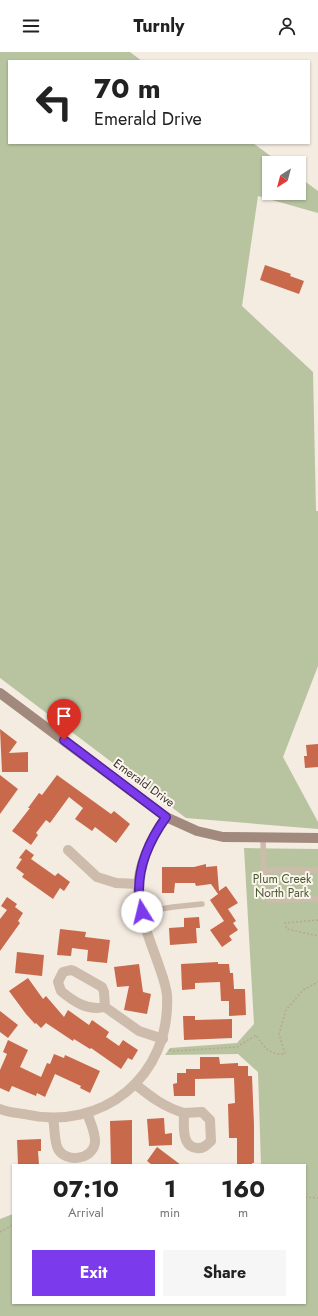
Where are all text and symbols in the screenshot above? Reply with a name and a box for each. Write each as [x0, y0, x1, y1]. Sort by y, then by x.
text: Turnly [134, 13, 185, 39]
icon: menu [20, 15, 42, 37]
icon: person [276, 15, 298, 37]
text: 70 m [94, 68, 161, 109]
icon: left [28, 76, 80, 128]
text: Emerald Drive [94, 106, 202, 132]
north arrow [262, 156, 306, 200]
map controls [262, 156, 306, 200]
pin [47, 699, 81, 740]
icon: arrive [53, 705, 75, 727]
street label: Emerald Drive [110, 755, 178, 811]
park label: Plum Creek North Park [253, 870, 312, 902]
position arrow [121, 891, 163, 933]
text: 07:10 [53, 1171, 119, 1206]
text: 1 [164, 1171, 176, 1206]
text: 160 [221, 1171, 265, 1206]
text: Arrival [68, 1203, 104, 1222]
text: min [160, 1203, 180, 1222]
text: m [238, 1203, 248, 1222]
button: Exit [32, 1250, 155, 1296]
button: Share [163, 1250, 286, 1296]

